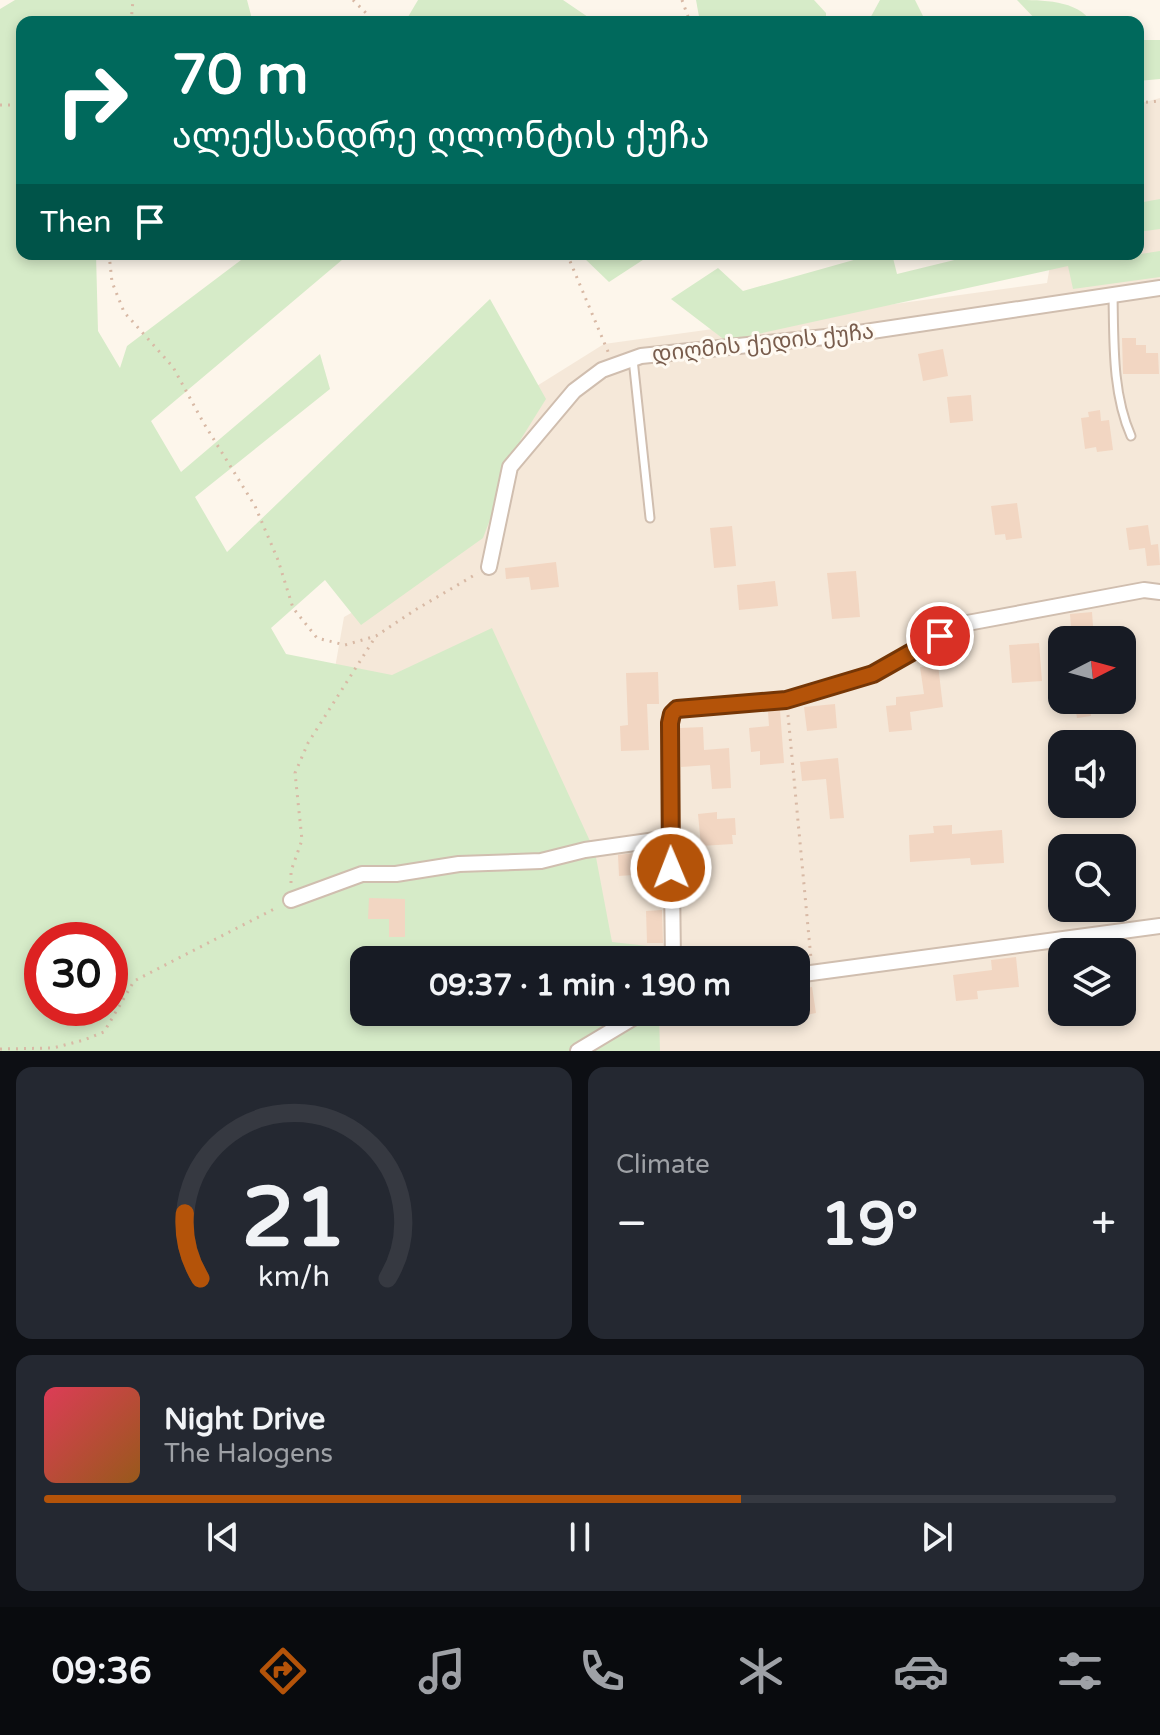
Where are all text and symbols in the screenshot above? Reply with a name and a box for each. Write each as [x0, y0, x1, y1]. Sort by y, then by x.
text: 70 m [172, 42, 308, 109]
icon: right [40, 48, 144, 152]
text: ალექსანდრე ღლონტის ქუჩა [172, 115, 709, 158]
icon: arrive [128, 200, 172, 244]
text: Then [40, 204, 112, 241]
street label: დიღმის ქედის ქუჩა [651, 318, 875, 368]
pin [906, 602, 974, 670]
icon: arrive [918, 614, 962, 658]
north arrow [1048, 626, 1136, 714]
map controls [1048, 626, 1136, 1026]
button: sound [1048, 730, 1136, 818]
position arrow [629, 826, 713, 910]
button: search [1048, 834, 1136, 922]
speed limit sign: 30 [24, 922, 128, 1026]
button: layers [1048, 938, 1136, 1026]
text: 09:37 · 1 min · 190 m [429, 967, 731, 1004]
text: Climate [616, 1149, 710, 1180]
text: 21 [242, 1169, 346, 1269]
text: 19° [820, 1189, 918, 1261]
text: − [616, 1198, 647, 1251]
text: + [1091, 1198, 1116, 1251]
text: km/h [258, 1260, 330, 1294]
text: Night Drive [164, 1401, 325, 1438]
text: The Halogens [164, 1438, 333, 1469]
icon: previous [201, 1515, 245, 1559]
icon: pause [558, 1515, 602, 1559]
icon: next [915, 1515, 959, 1559]
icon: directions [255, 1643, 311, 1699]
icon: music [414, 1643, 470, 1699]
icon: phone [574, 1643, 630, 1699]
icon: climate [733, 1643, 789, 1699]
icon: car [893, 1643, 949, 1699]
icon: filters [1052, 1643, 1108, 1699]
text: 09:36 [52, 1650, 152, 1693]

